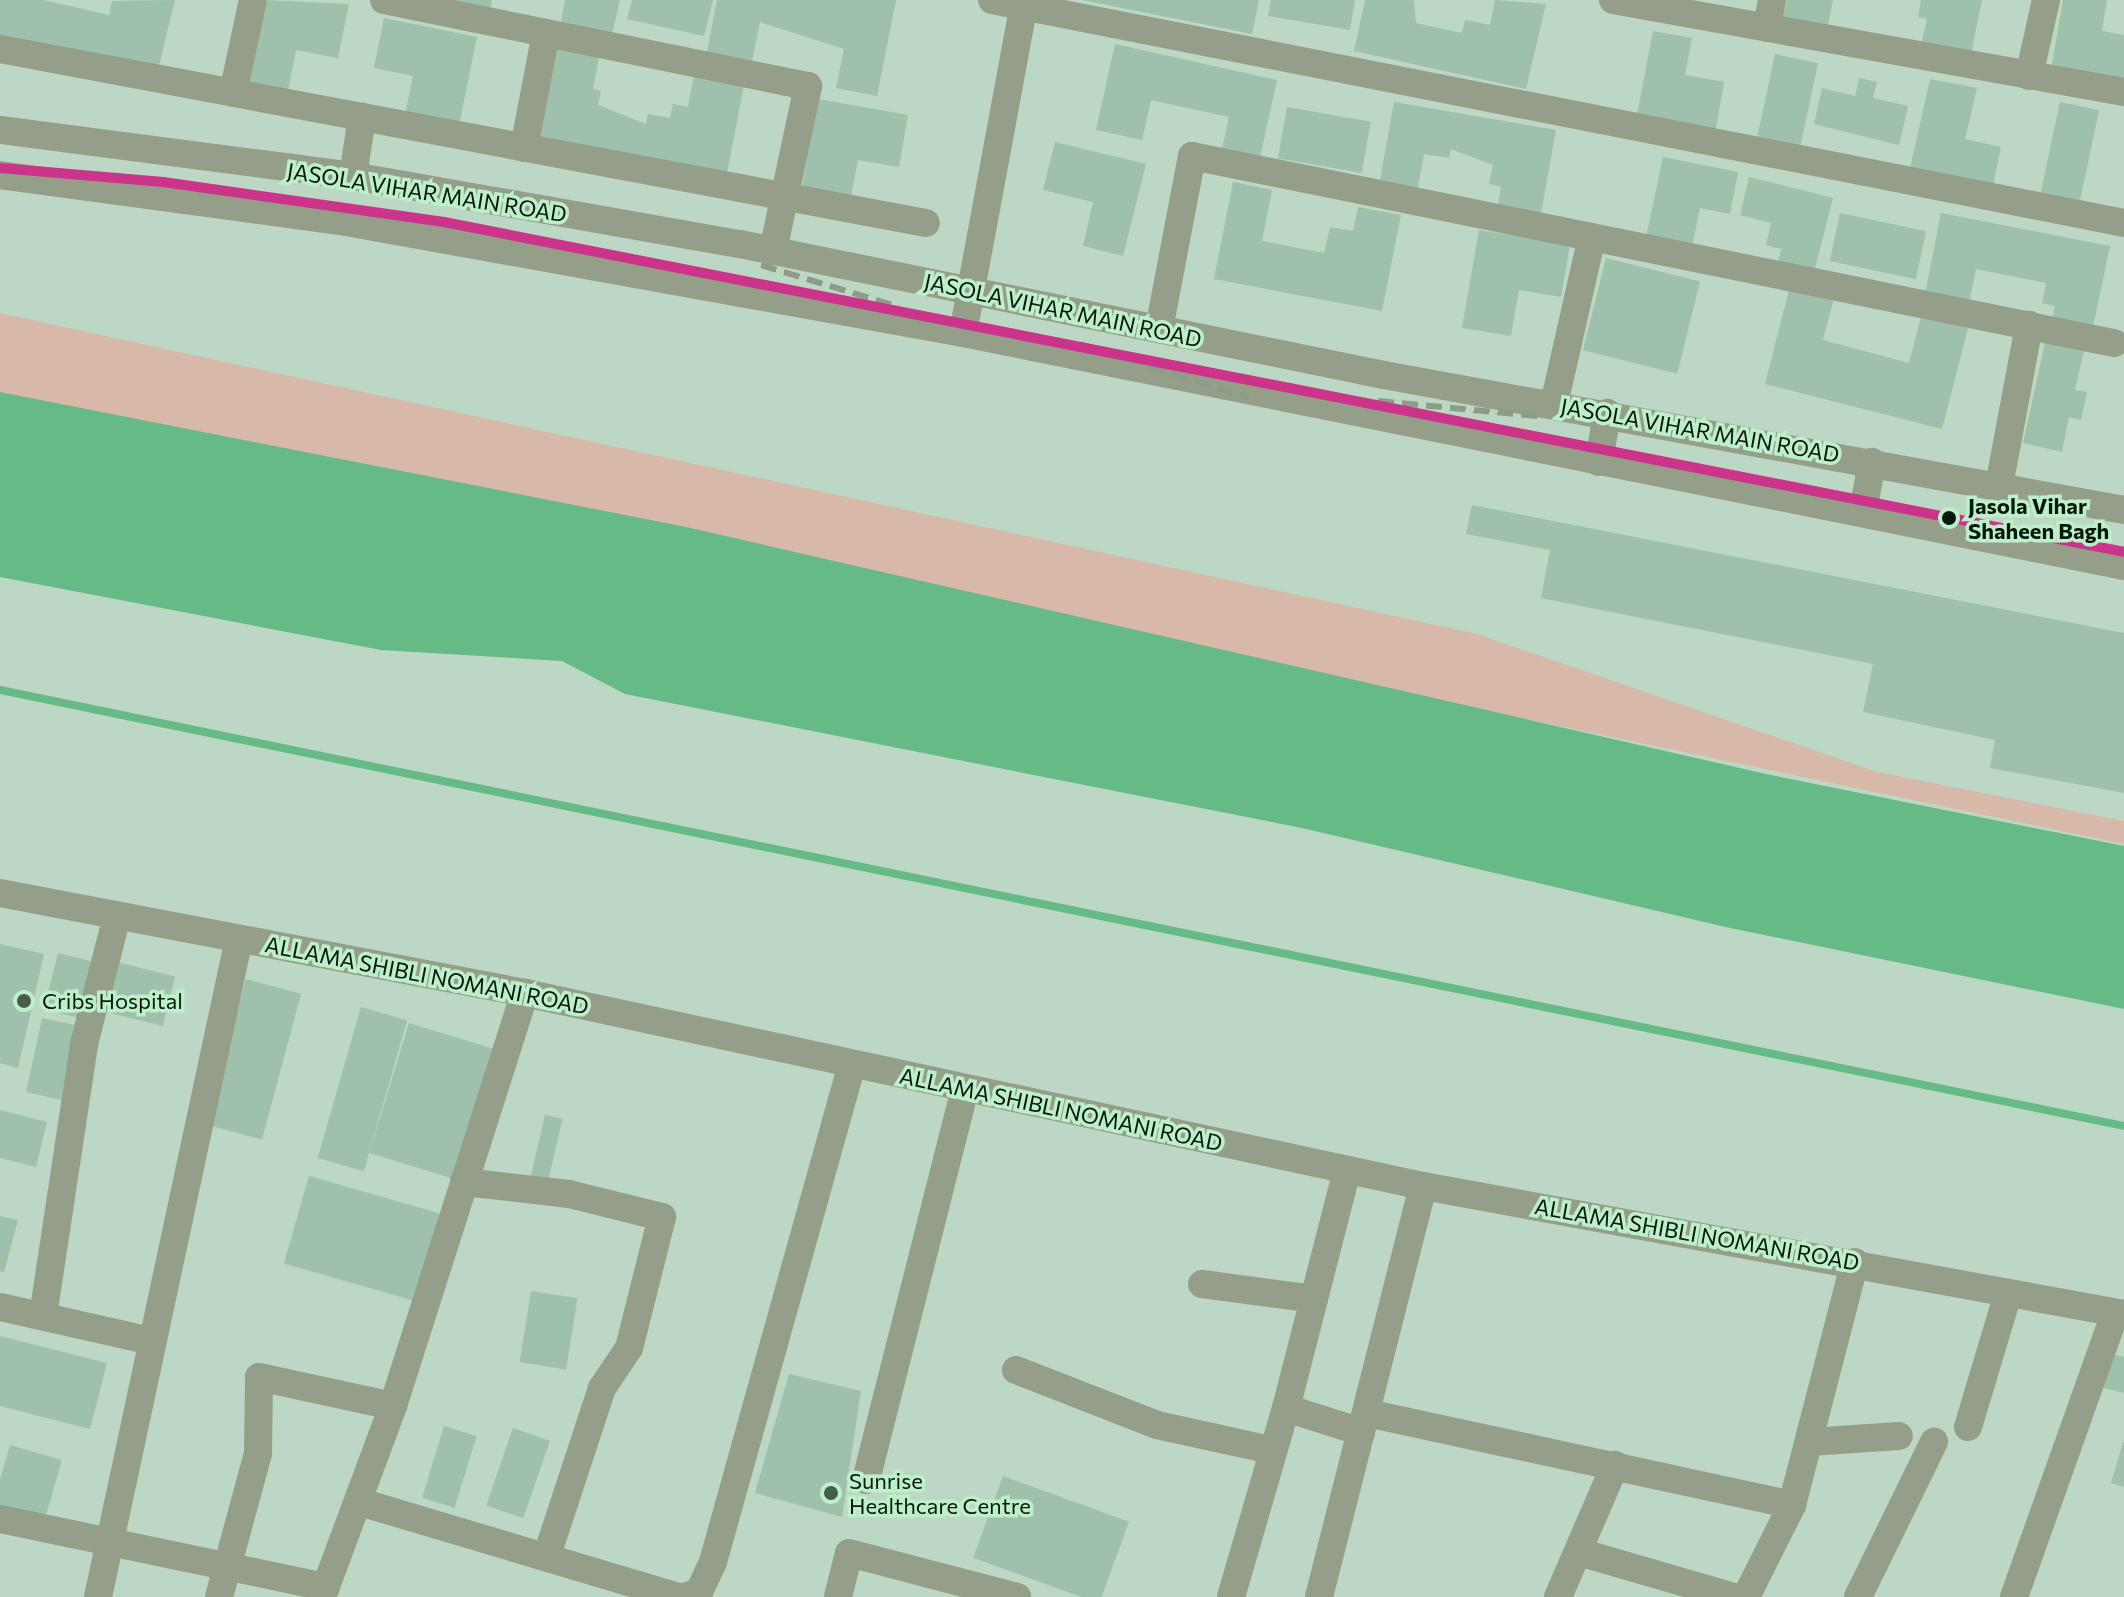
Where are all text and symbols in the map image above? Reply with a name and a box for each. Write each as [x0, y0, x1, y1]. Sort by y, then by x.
street label: JASOLA VIHAR MAIN ROAD [285, 157, 569, 227]
street label: JASOLA VIHAR MAIN ROAD [922, 268, 1204, 352]
street label: JASOLA VIHAR MAIN ROAD [1559, 392, 1841, 468]
place label: Jasola Vihar Shaheen Bagh [1968, 492, 2109, 544]
marker: Jasola Vihar Shaheen Bagh [1937, 506, 1961, 530]
street label: ALLAMA SHIBLI NOMANI ROAD [263, 931, 591, 1019]
place label: Cribs Hospital [42, 988, 183, 1014]
marker: Cribs Hospital [13, 990, 35, 1012]
street label: ALLAMA SHIBLI NOMANI ROAD [897, 1062, 1225, 1156]
street label: ALLAMA SHIBLI NOMANI ROAD [1533, 1192, 1861, 1276]
place label: Sunrise Healthcare Centre [849, 1467, 1031, 1518]
marker: Sunrise Healthcare Centre [820, 1482, 842, 1504]

